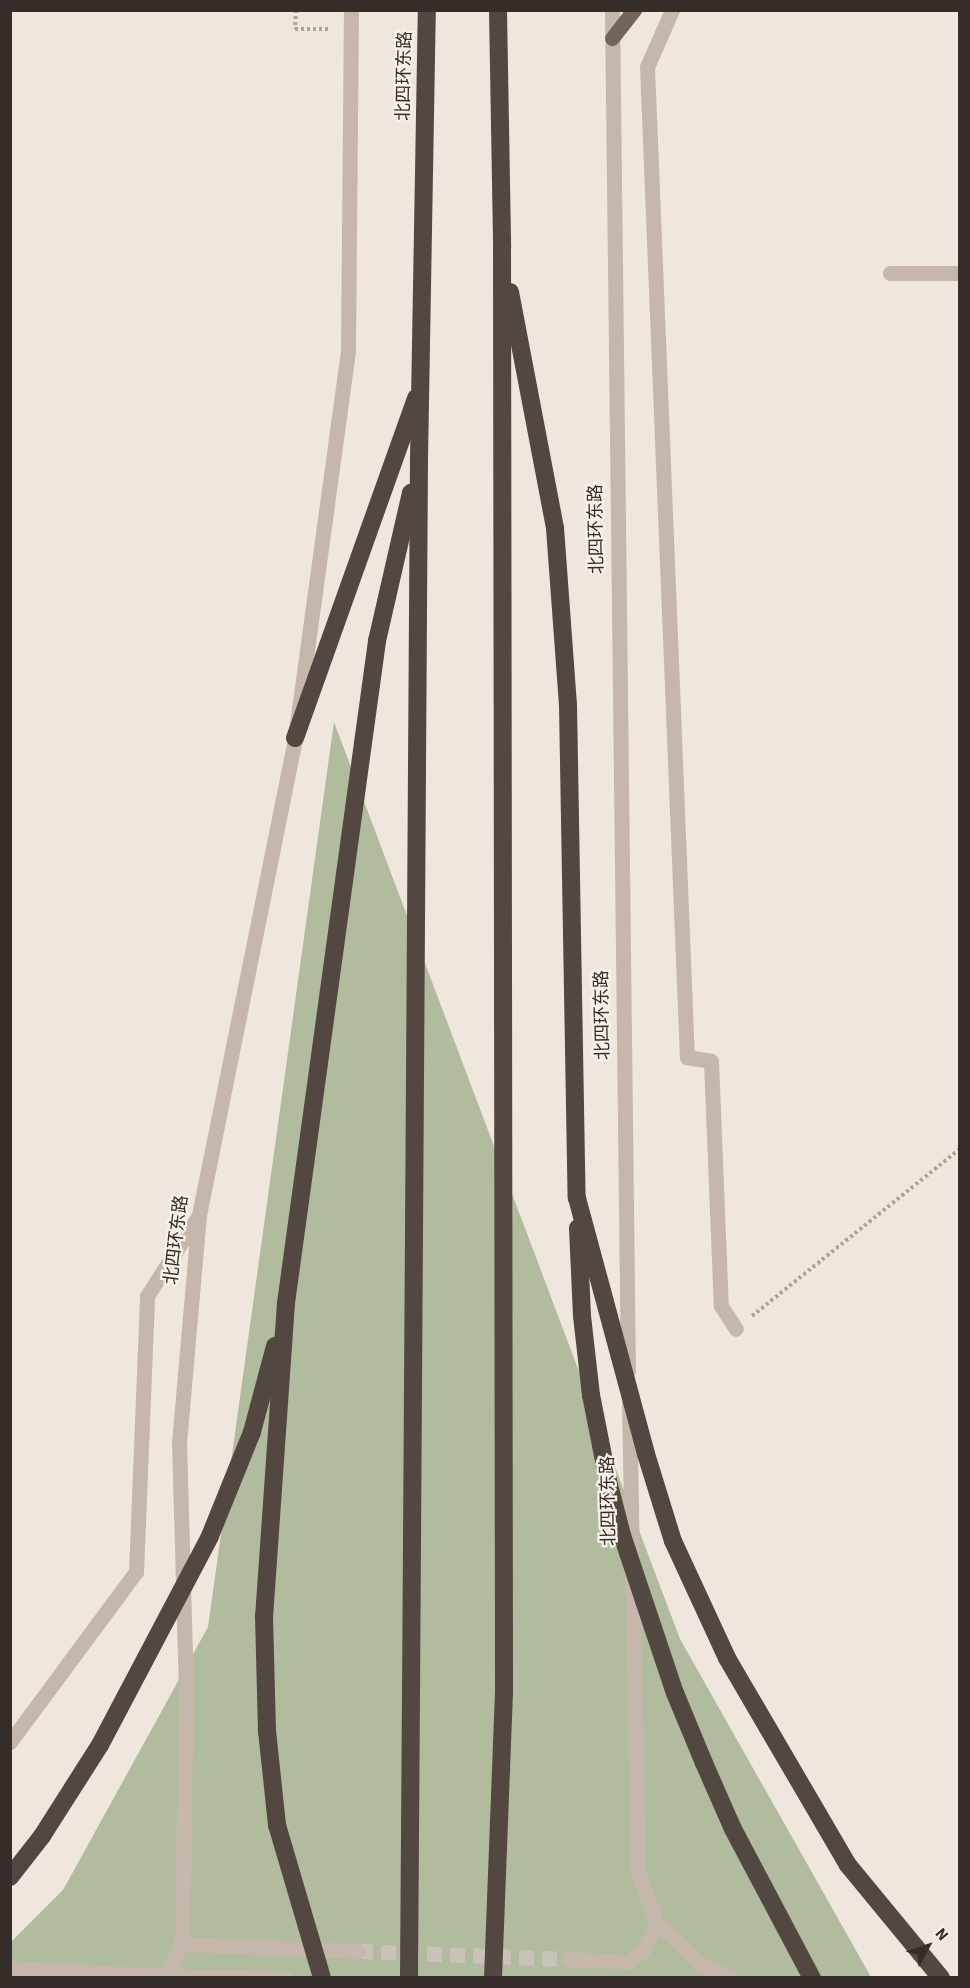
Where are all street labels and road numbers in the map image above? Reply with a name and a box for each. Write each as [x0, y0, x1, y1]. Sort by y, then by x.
street label: 北四环东路 [393, 31, 417, 121]
street label: 北四环东路 [585, 484, 609, 574]
street label: 北四环东路 [591, 970, 615, 1060]
street label: 北四环东路 [161, 1194, 193, 1286]
street label: 北四环东路 [597, 1456, 621, 1546]

